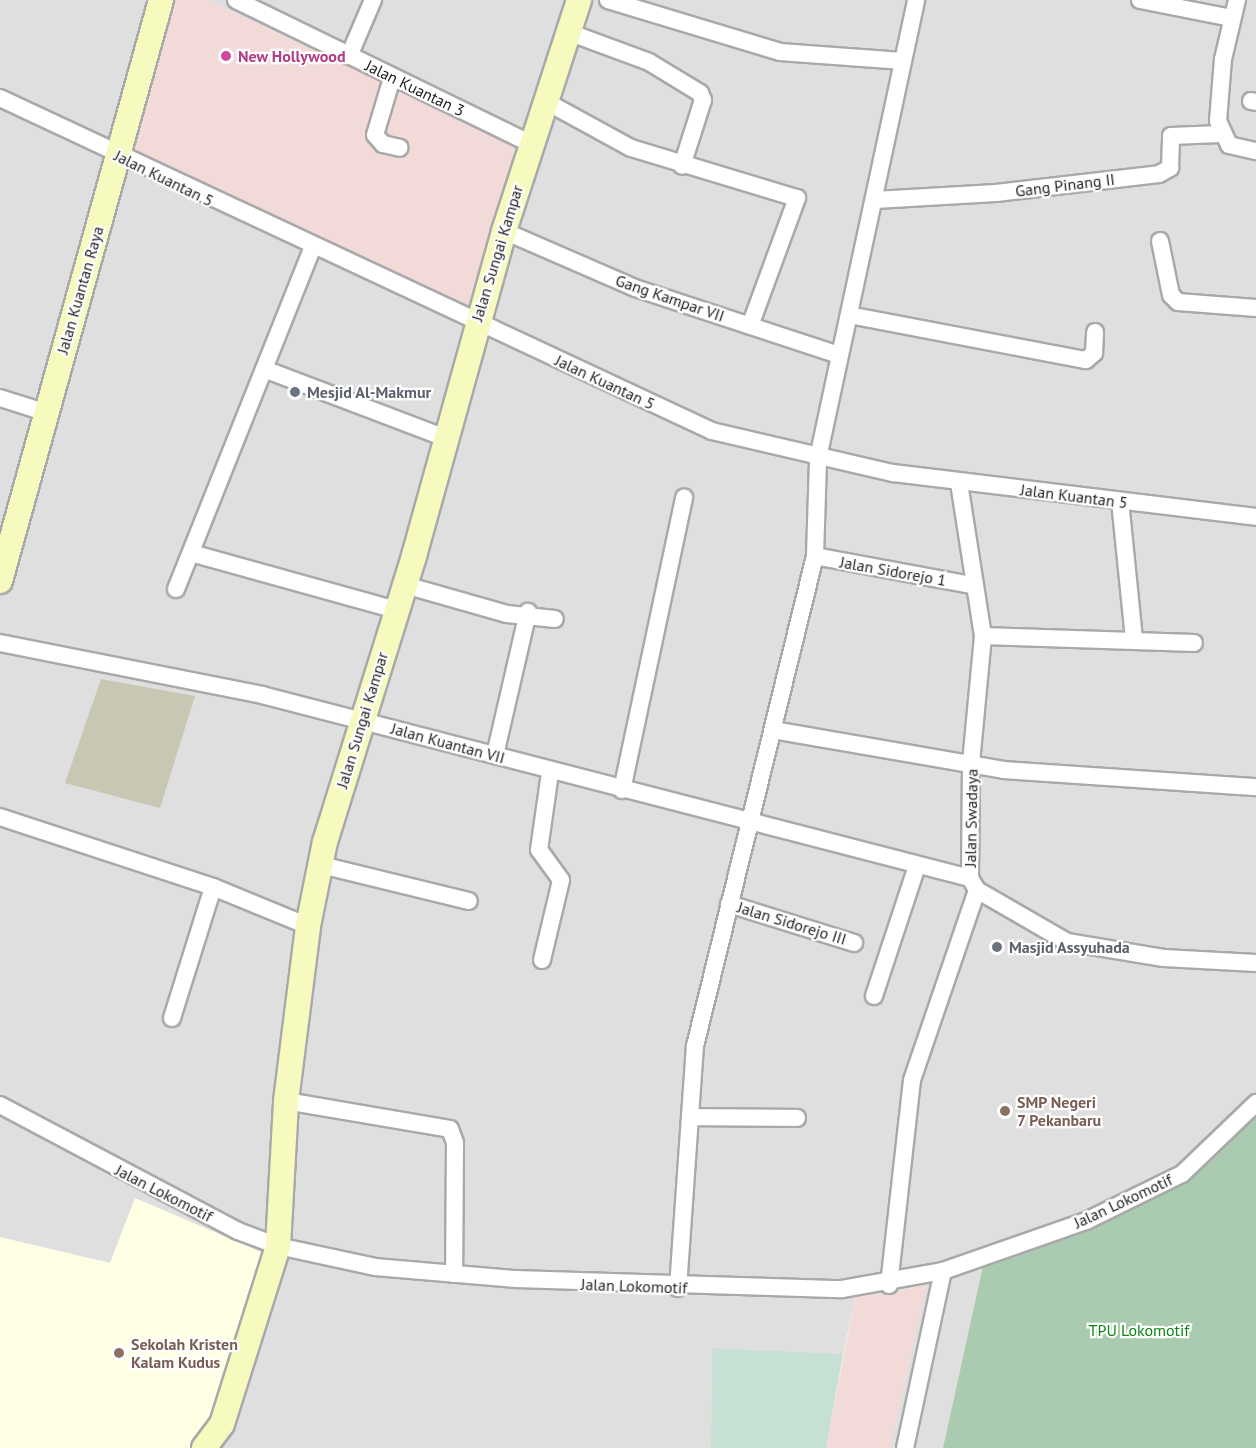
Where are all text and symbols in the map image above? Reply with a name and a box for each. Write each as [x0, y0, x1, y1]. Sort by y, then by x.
place label: New Hollywood [238, 46, 346, 66]
marker: New Hollywood [219, 49, 233, 63]
street label: Jalan Kuantan 3 [362, 56, 468, 120]
street label: Jalan Kuantan 5 [111, 146, 217, 210]
street label: Gang Pinang II [1014, 169, 1116, 201]
street label: Jalan Sungai Kampar [467, 183, 527, 323]
street label: Jalan Kuantan Raya [53, 224, 107, 356]
street label: Gang Kampar VII [613, 270, 727, 326]
street label: Jalan Kuantan 5 [552, 350, 658, 414]
place label: Mesjid Al-Makmur [307, 382, 432, 402]
marker: Mesjid Al-Makmur [288, 385, 302, 399]
street label: Jalan Kuantan 5 [1019, 480, 1129, 512]
street label: Jalan Sidorejo 1 [838, 552, 948, 590]
street label: Jalan Sungai Kampar [332, 650, 392, 790]
street label: Jalan Kuantan VII [389, 719, 507, 767]
street label: Jalan Swadaya [961, 769, 981, 867]
street label: Jalan Sidorejo III [735, 897, 849, 949]
place label: Masjid Assyuhada [1009, 937, 1130, 957]
marker: Masjid Assyuhada [990, 940, 1004, 954]
place label: SMP Negeri 7 Pekanbaru [1017, 1092, 1102, 1130]
marker: SMP Negeri 7 Pekanbaru [998, 1104, 1012, 1118]
street label: Jalan Lokomotif [112, 1160, 216, 1226]
street label: Jalan Lokomotif [1071, 1170, 1175, 1232]
street label: Jalan Lokomotif [580, 1275, 688, 1297]
park label: TPU Lokomotif [1089, 1320, 1189, 1340]
place label: Sekolah Kristen Kalam Kudus [131, 1334, 238, 1372]
marker: Sekolah Kristen Kalam Kudus [112, 1346, 126, 1360]

